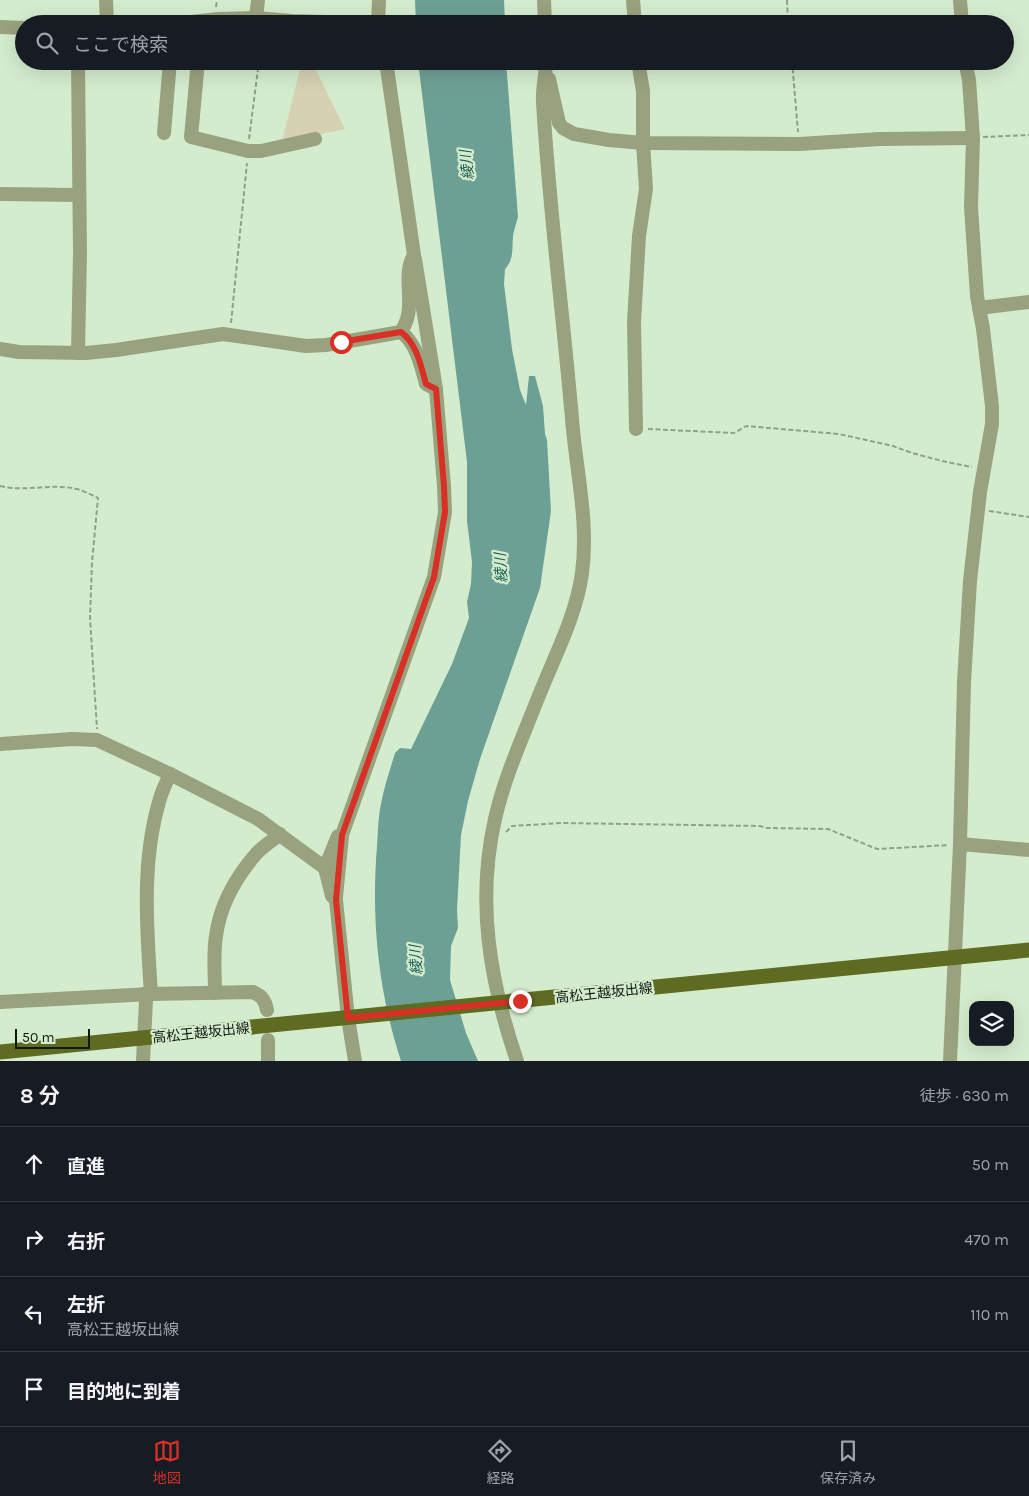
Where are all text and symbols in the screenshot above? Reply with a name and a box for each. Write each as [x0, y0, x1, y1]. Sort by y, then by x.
search box [15, 15, 1014, 70]
icon: search [33, 29, 61, 57]
text: ここで検索 [73, 34, 168, 56]
water label: 綾川 [456, 147, 478, 181]
route start [330, 331, 353, 354]
water label: 綾川 [491, 551, 511, 583]
water label: 綾川 [406, 943, 426, 975]
street label: 高松王越坂出線 [554, 979, 654, 1007]
route end [509, 990, 532, 1013]
map controls [969, 1001, 1014, 1046]
button: layers [969, 1001, 1014, 1046]
street label: 高松王越坂出線 [151, 1019, 251, 1047]
scale bar [15, 1026, 90, 1049]
text: 50 m [22, 1029, 55, 1046]
text: 8 分 [20, 1084, 60, 1108]
text: 徒歩 · 630 m [920, 1086, 1009, 1105]
icon: ahead [20, 1150, 48, 1178]
text: 50 m [972, 1155, 1009, 1174]
text: 直進 [67, 1156, 105, 1178]
icon: right [20, 1225, 48, 1253]
text: 470 m [964, 1230, 1009, 1249]
text: 右折 [67, 1231, 105, 1253]
text: 左折 [67, 1294, 105, 1316]
icon: left [20, 1300, 48, 1328]
text: 110 m [970, 1305, 1009, 1324]
text: 高松王越坂出線 [67, 1320, 179, 1339]
icon: arrive [20, 1375, 48, 1403]
text: 目的地に到着 [67, 1381, 181, 1403]
tab: 地図 [153, 1437, 181, 1487]
tab: 経路 [486, 1437, 514, 1487]
tab: 保存済み [820, 1437, 876, 1487]

